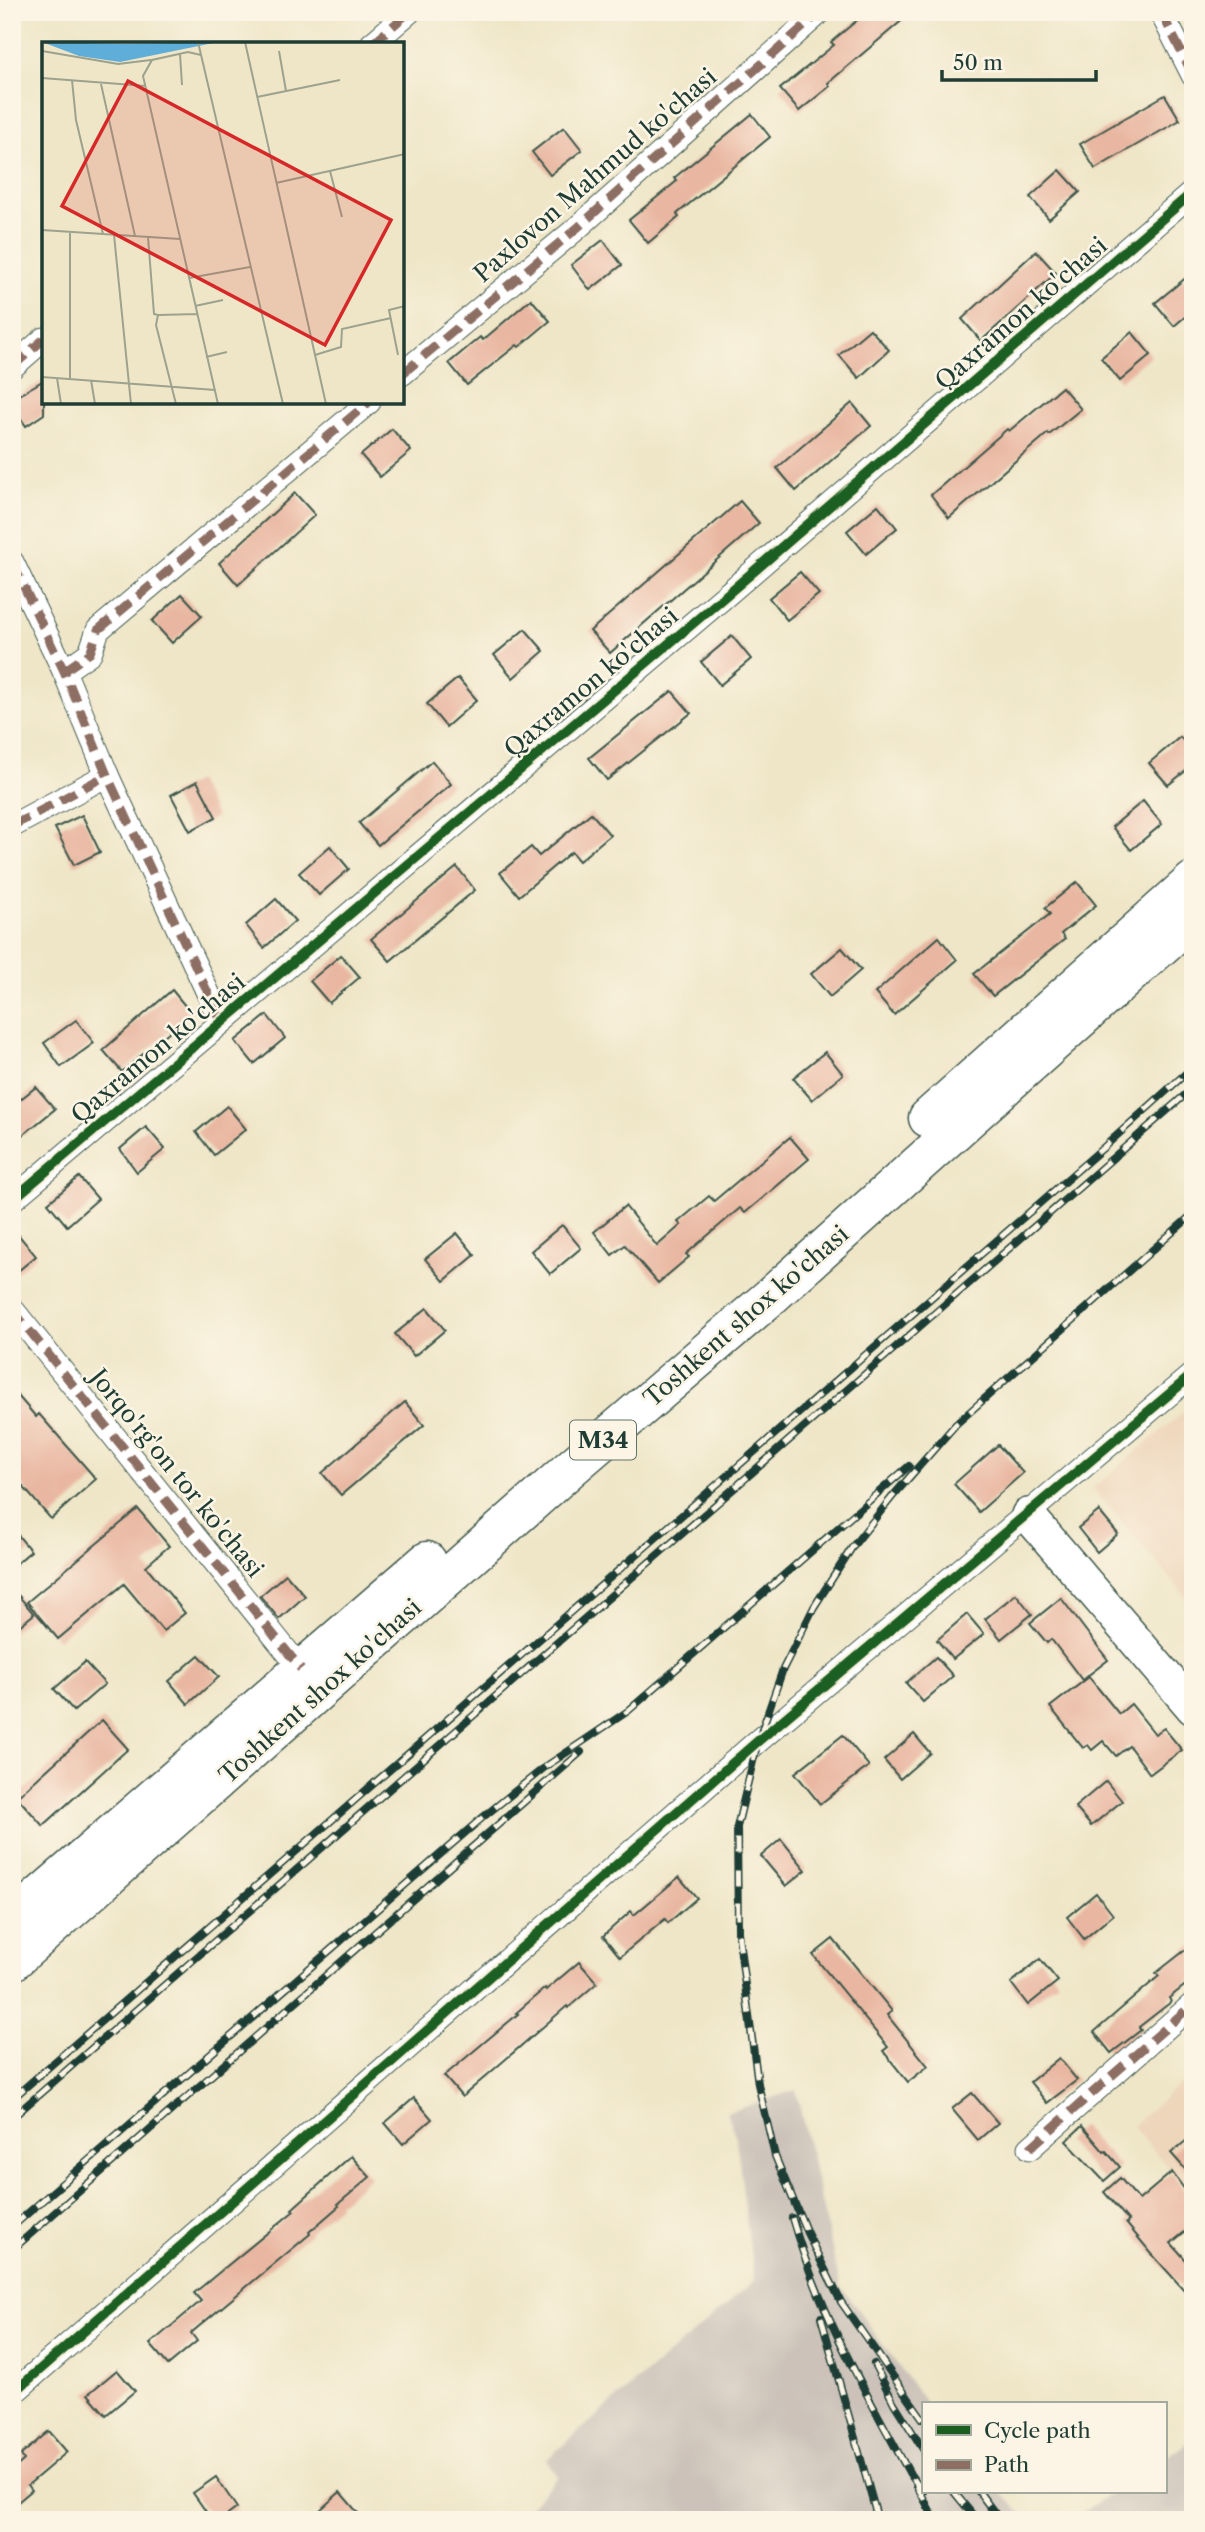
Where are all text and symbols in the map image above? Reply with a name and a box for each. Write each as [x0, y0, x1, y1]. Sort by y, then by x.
scale bar [942, 38, 1096, 82]
inset map [42, 42, 404, 404]
text: 50 m [953, 50, 1003, 75]
street label: Paxlovon Mahmud ko'chasi [468, 62, 722, 288]
street label: Qaxramon ko'chasi [929, 231, 1113, 395]
street label: Qaxramon ko'chasi [498, 601, 684, 763]
street label: Qaxramon ko'chasi [65, 967, 251, 1129]
street label: Toshkent shox ko'chasi [638, 1219, 854, 1413]
street label: Jorqo'rg'on tor ko'chasi [82, 1360, 270, 1583]
road number: M34 [570, 1420, 636, 1460]
street label: Toshkent shox ko'chasi [213, 1593, 427, 1789]
legend [922, 2402, 1166, 2494]
text: Cycle path [984, 2418, 1091, 2443]
text: Path [984, 2452, 1029, 2477]

